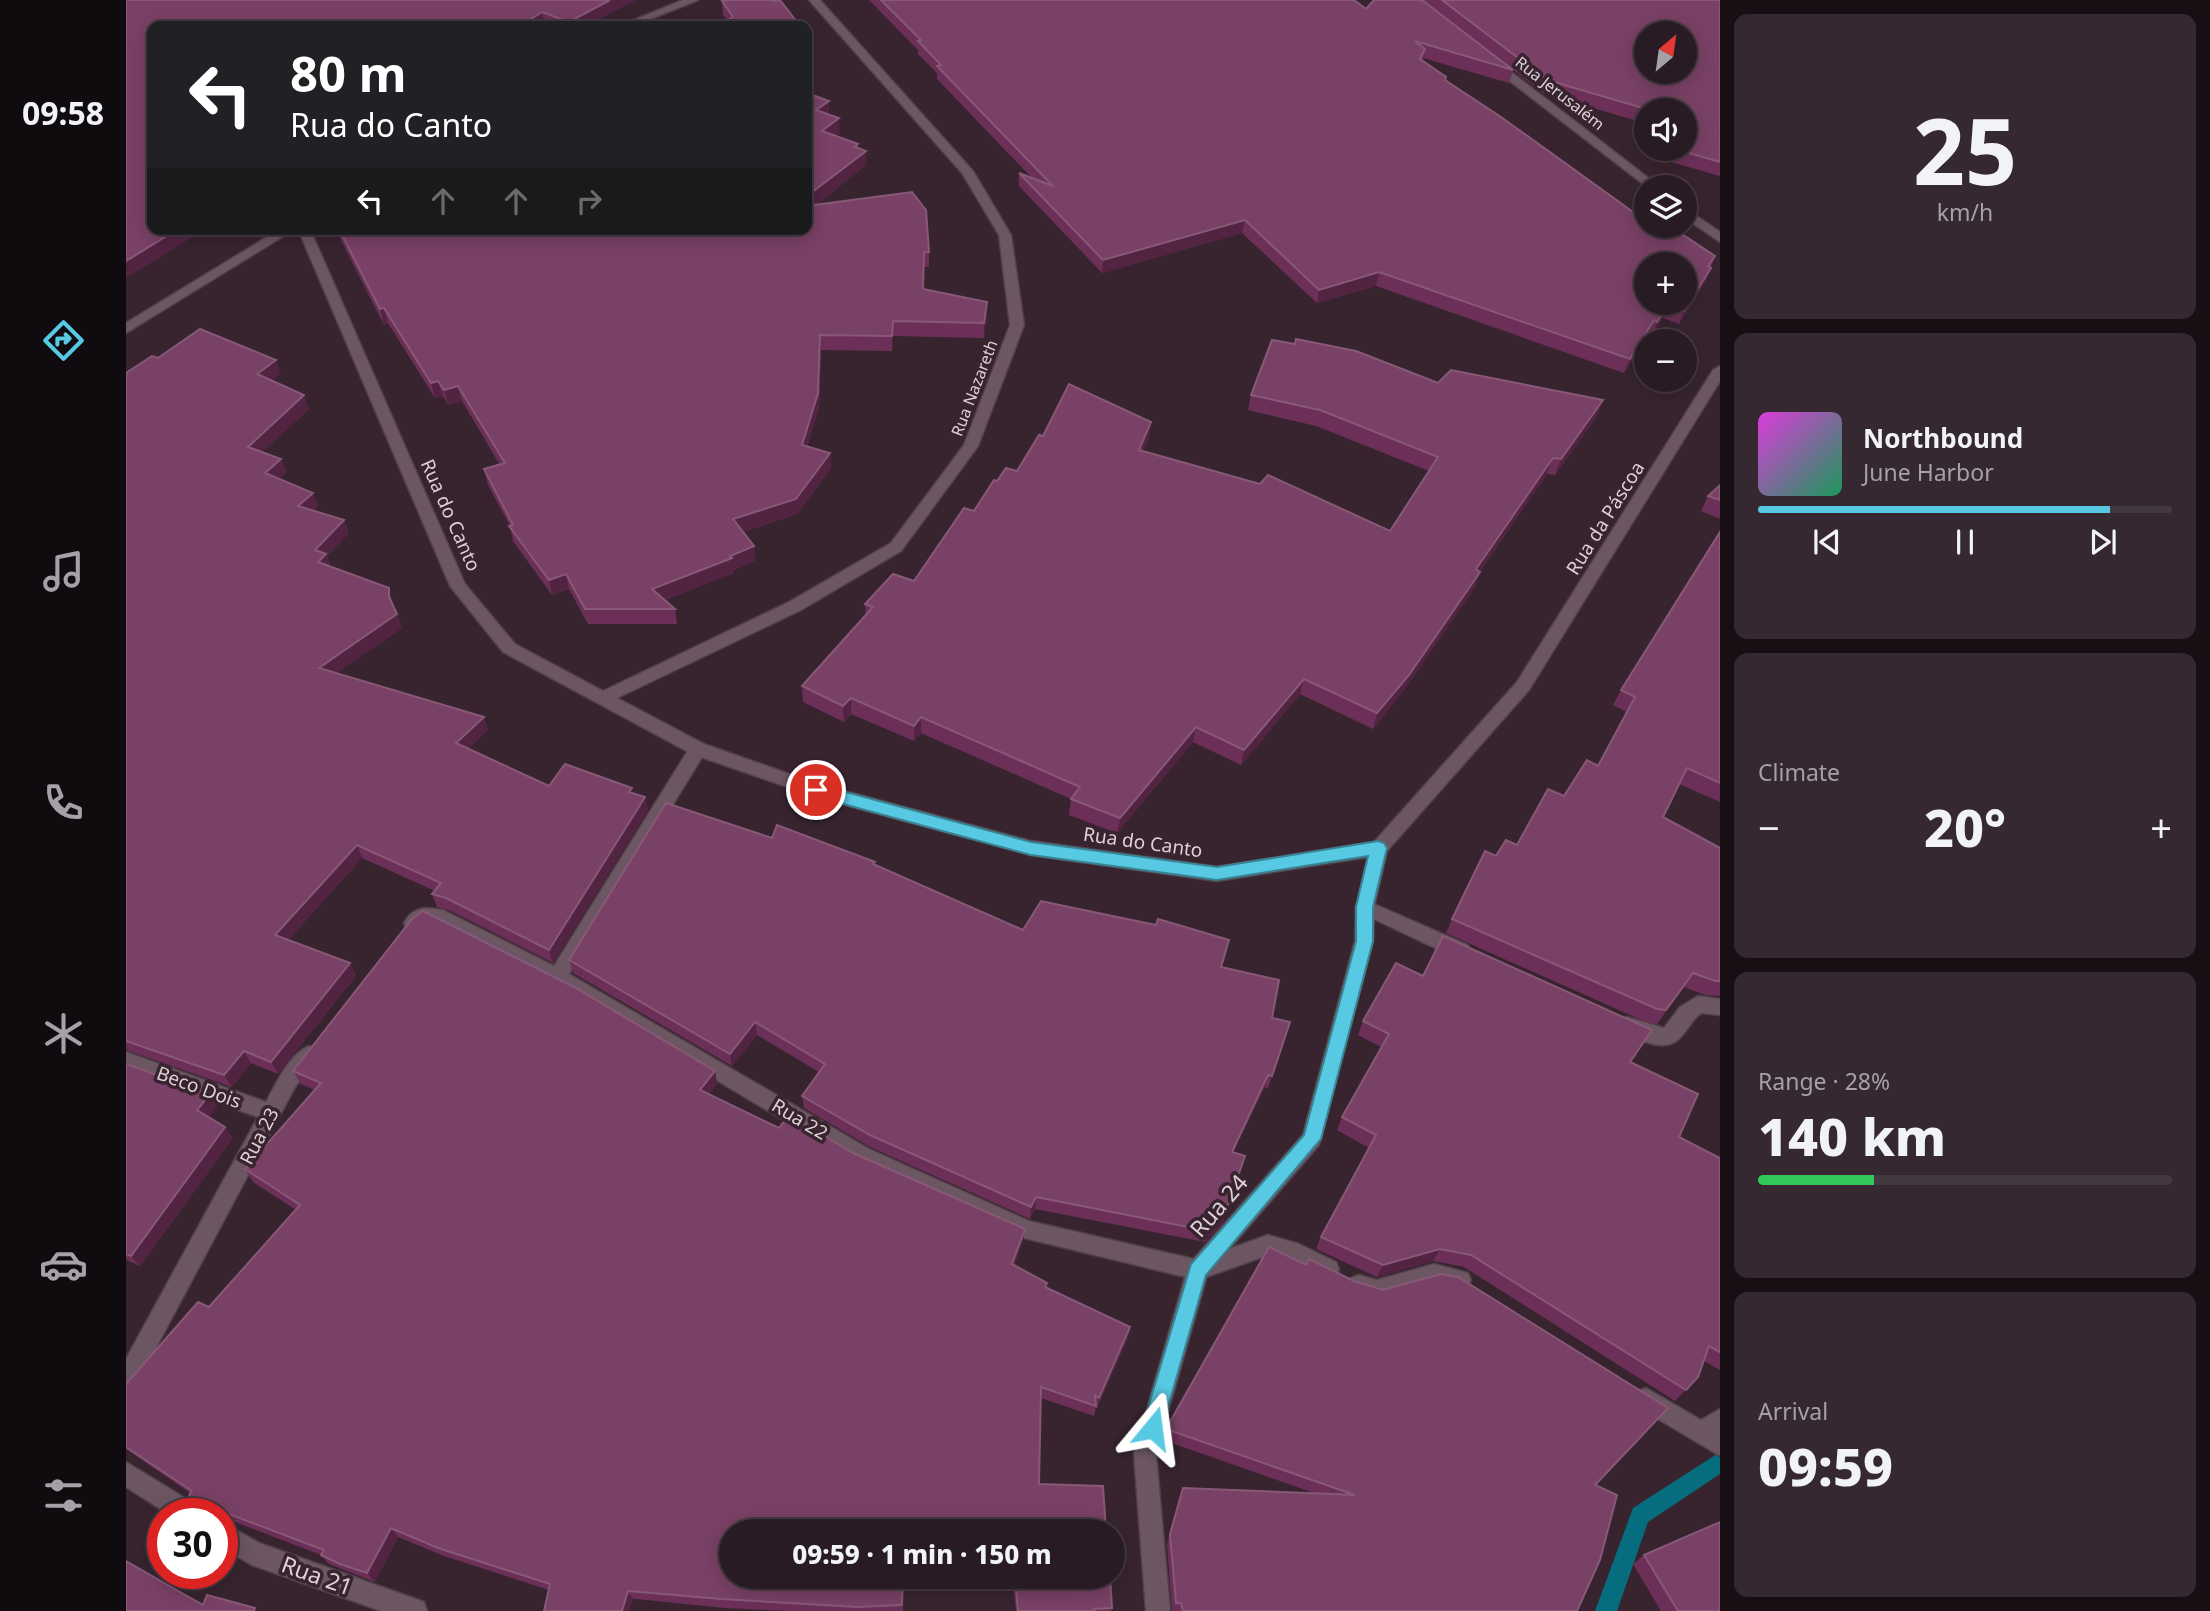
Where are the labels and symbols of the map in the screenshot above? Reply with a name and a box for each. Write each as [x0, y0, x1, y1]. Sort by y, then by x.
north arrow [1634, 21, 1698, 84]
street label: Rua Jerusalém [1511, 51, 1609, 135]
street label: Rua Nazareth [946, 337, 1002, 439]
street label: Rua do Canto [415, 455, 487, 575]
street label: Rua da Páscoa [1560, 456, 1650, 580]
pin [786, 760, 846, 820]
street label: Rua do Canto [1082, 821, 1204, 863]
street label: Beco Dois [153, 1060, 245, 1114]
street label: Rua 22 [767, 1092, 833, 1146]
street label: Rua 23 [233, 1103, 285, 1169]
street label: Rua 24 [1182, 1167, 1255, 1244]
position arrow [1116, 1391, 1190, 1465]
speed limit sign: 30 [147, 1498, 238, 1589]
street label: Rua 21 [277, 1547, 357, 1603]

